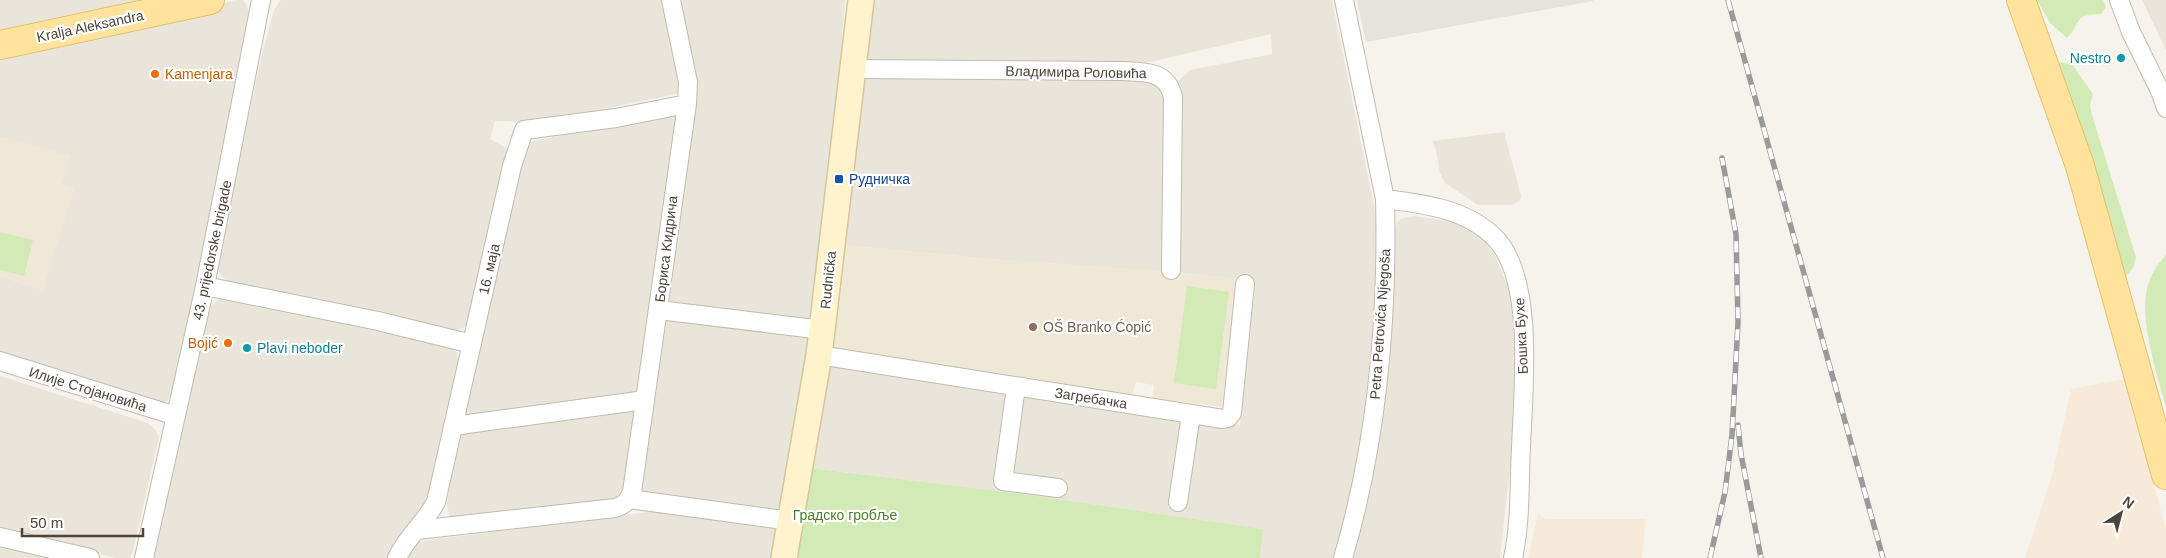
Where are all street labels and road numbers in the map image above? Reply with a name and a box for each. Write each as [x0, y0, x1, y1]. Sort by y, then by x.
street label: Kralja Aleksandra [35, 7, 145, 45]
street label: Владимира Роловића [1005, 63, 1147, 81]
street label: 43. prijedorske brigade [189, 178, 235, 321]
street label: Бориса Kидрича [652, 195, 681, 303]
street label: 16. маја [475, 242, 503, 296]
street label: Petra Petrovića Njegoša [1367, 248, 1393, 400]
street label: Rudnička [817, 250, 839, 310]
street label: Бошка Бухе [1511, 297, 1531, 375]
street label: Илије Стојановића [27, 363, 149, 415]
street label: Загребачка [1053, 384, 1129, 412]

